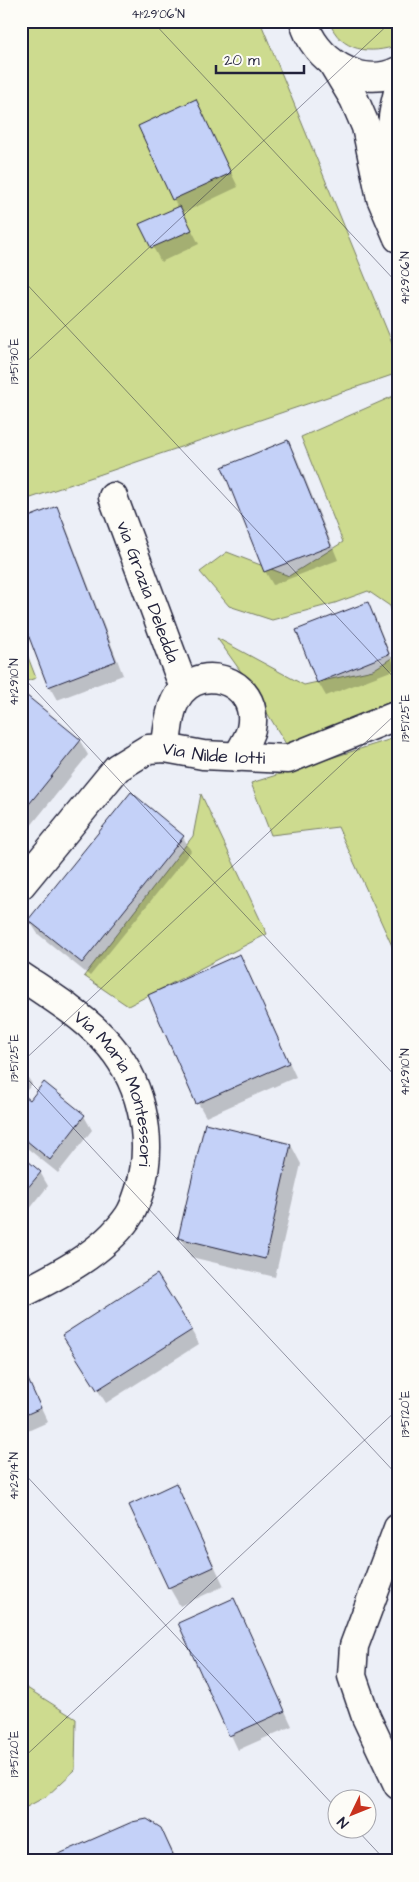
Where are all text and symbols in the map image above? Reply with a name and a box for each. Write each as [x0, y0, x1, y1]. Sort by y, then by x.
text: 41°29'06"N [131, 6, 185, 23]
scale bar [216, 42, 304, 74]
text: 20 m [224, 50, 260, 71]
text: 41°29'06"N [397, 251, 414, 305]
text: 13°51'30"E [6, 338, 23, 384]
street label: via Grazia Deledda [110, 517, 186, 666]
text: 41°29'10"N [6, 658, 23, 706]
text: 13°51'25"E [397, 694, 414, 742]
street label: Via Nilde Iotti [160, 736, 266, 771]
street label: Via Maria Montessori [68, 1005, 158, 1168]
text: 13°51'25"E [6, 1034, 23, 1082]
text: 41°29'10"N [397, 1048, 414, 1096]
text: 13°51'20"E [397, 1391, 414, 1437]
text: 41°29'14"N [6, 1452, 23, 1500]
text: 13°51'20"E [6, 1731, 23, 1777]
north arrow [326, 1790, 376, 1840]
text: N [333, 1812, 354, 1832]

